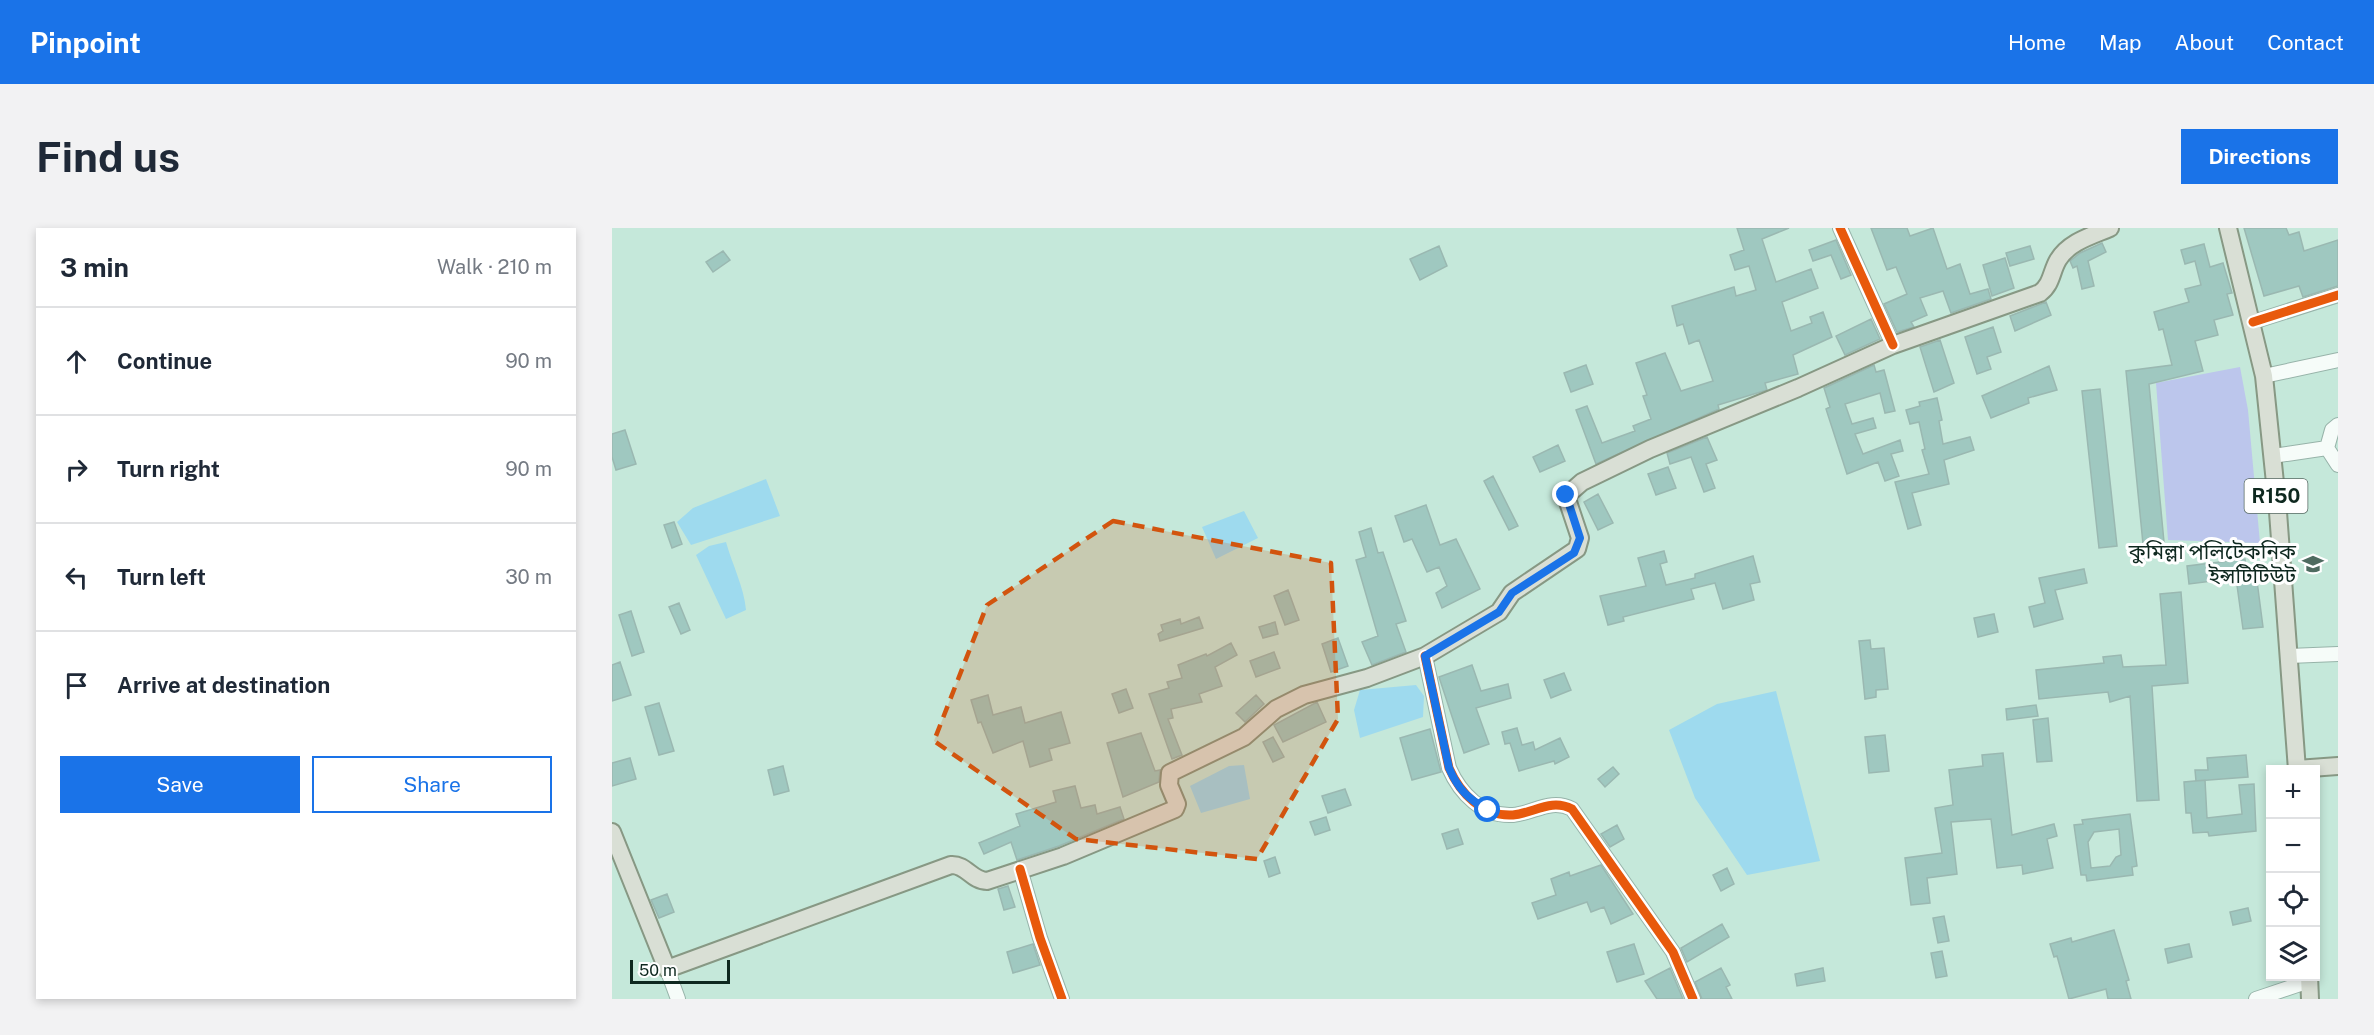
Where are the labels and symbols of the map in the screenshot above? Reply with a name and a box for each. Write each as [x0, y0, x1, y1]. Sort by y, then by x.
road number: R150 [2244, 479, 2308, 513]
route end [1552, 481, 1578, 507]
place label: কুমিল্লা পলিটেকনিক ইন্সটিটিউট [2128, 539, 2297, 588]
school or university icon: কুমিল্লা পলিটেকনিক ইন্সটিটিউট [2301, 552, 2325, 576]
route start [1474, 796, 1500, 822]
scale bar [630, 957, 730, 984]

